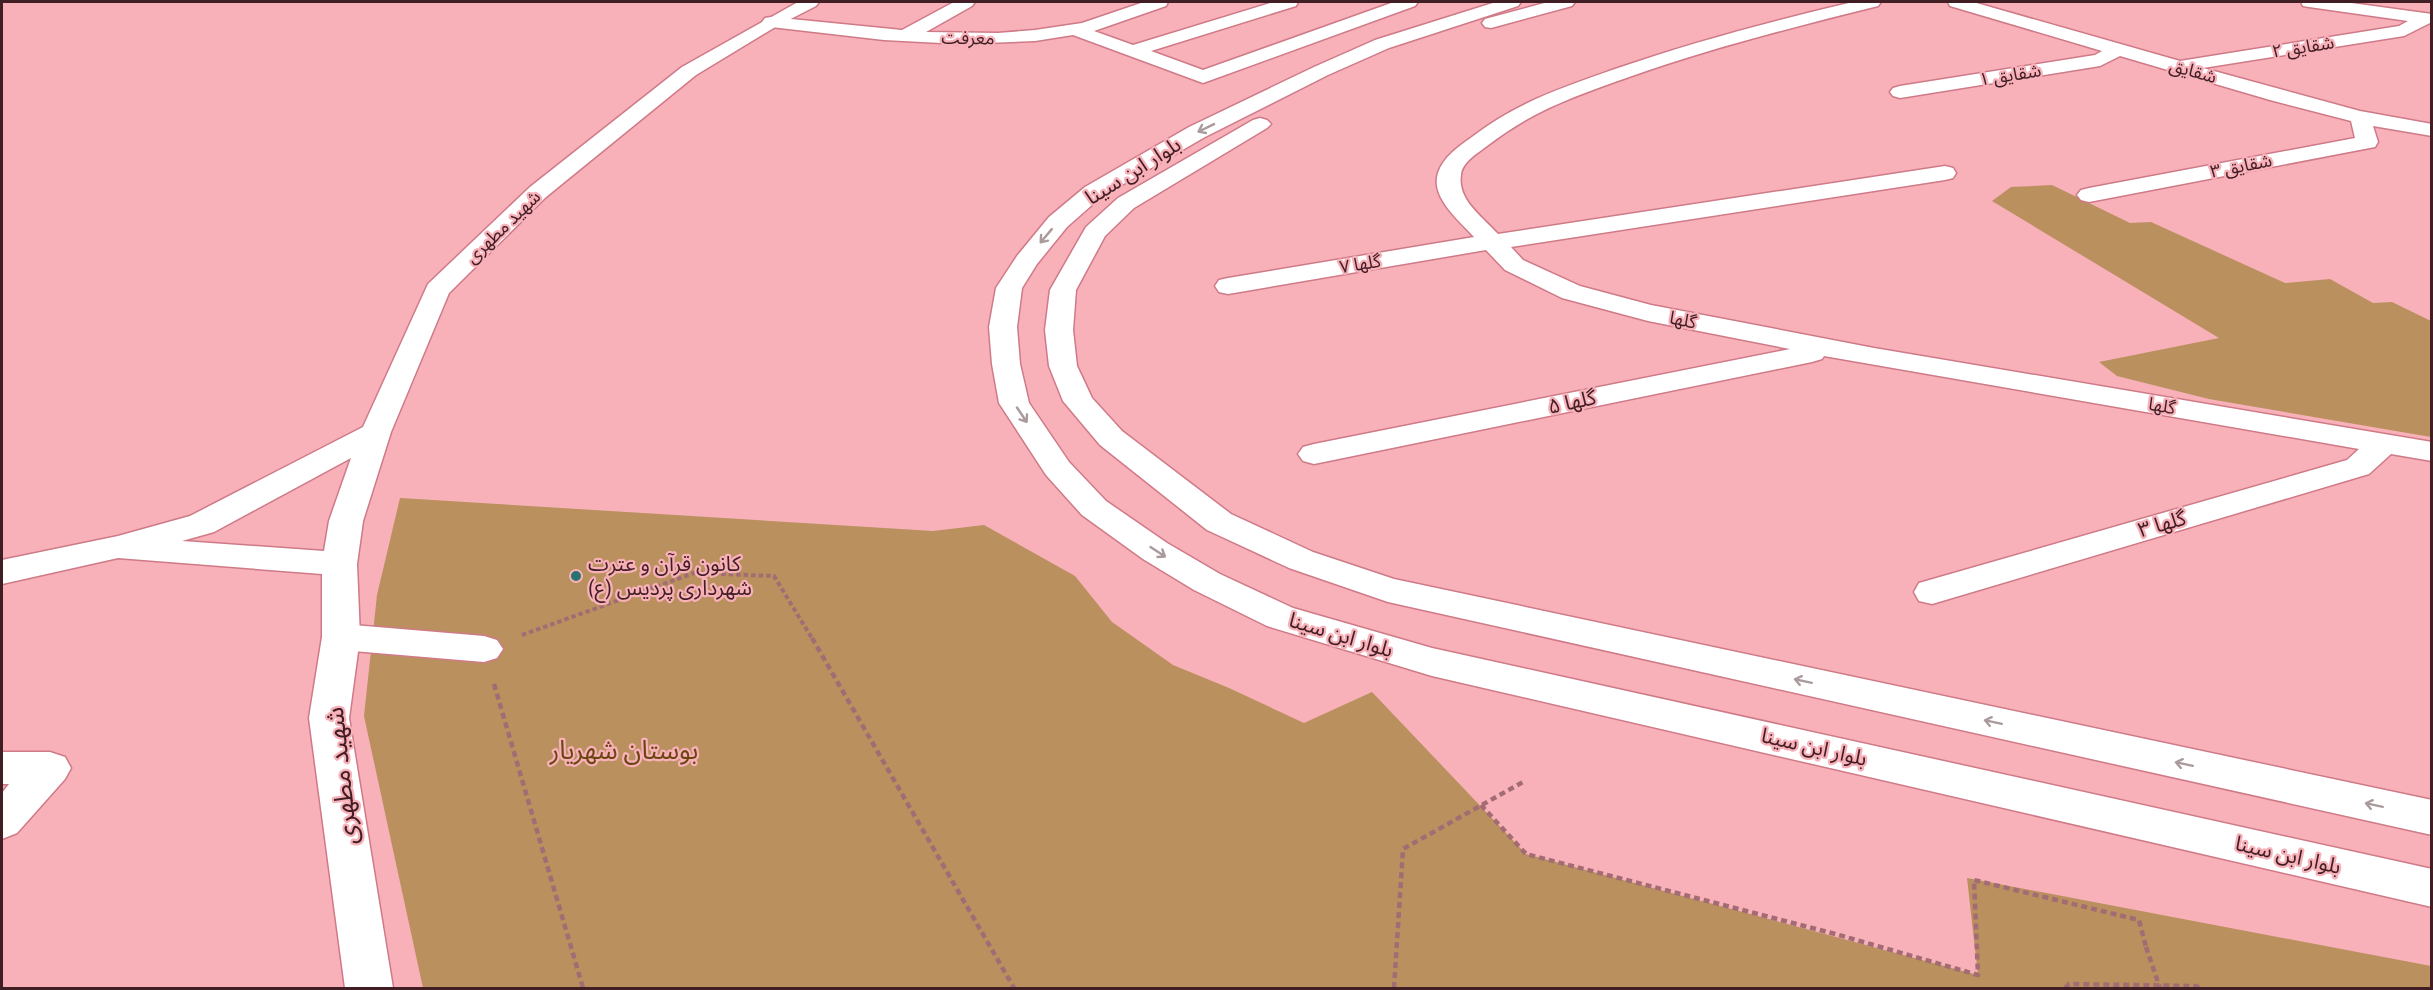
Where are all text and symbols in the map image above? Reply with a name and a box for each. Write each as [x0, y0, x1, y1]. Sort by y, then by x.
street label: معرفت [941, 27, 995, 49]
street label: شقایق ۲ [2270, 31, 2336, 63]
street label: شقایق [2167, 54, 2219, 88]
street label: شقایق ۱ [1977, 59, 2043, 91]
one-way arrow [1198, 122, 1216, 134]
street label: بلوار ابن سینا [1081, 132, 1185, 210]
street label: شقایق ۳ [2208, 149, 2274, 183]
street label: شهید مطهری [461, 186, 545, 268]
one-way arrow [1039, 228, 1053, 243]
street label: گلها ۷ [1338, 250, 1383, 277]
street label: گلها [1668, 306, 1699, 333]
street label: گلها ۵ [1546, 385, 1599, 419]
street label: گلها [2147, 393, 2178, 418]
one-way arrow [1016, 407, 1028, 423]
street label: گلها ۳ [2135, 506, 2189, 542]
one-way arrow [1149, 547, 1166, 559]
place label: کانون قرآن و عترت (ع) شهرداری پردیس [588, 552, 752, 603]
marker: کانون قرآن و عترت (ع) شهرداری پردیس [569, 569, 583, 583]
street label: بلوار ابن سینا [1286, 608, 1396, 662]
one-way arrow [1793, 674, 1812, 686]
street label: شهید مطهری [319, 706, 363, 846]
one-way arrow [1984, 716, 2004, 727]
street label: بلوار ابن سینا [1759, 723, 1869, 771]
park label: بوستان شهریار [549, 735, 698, 765]
one-way arrow [2175, 757, 2194, 769]
one-way arrow [2365, 799, 2385, 810]
street label: بلوار ابن سینا [2233, 831, 2343, 879]

